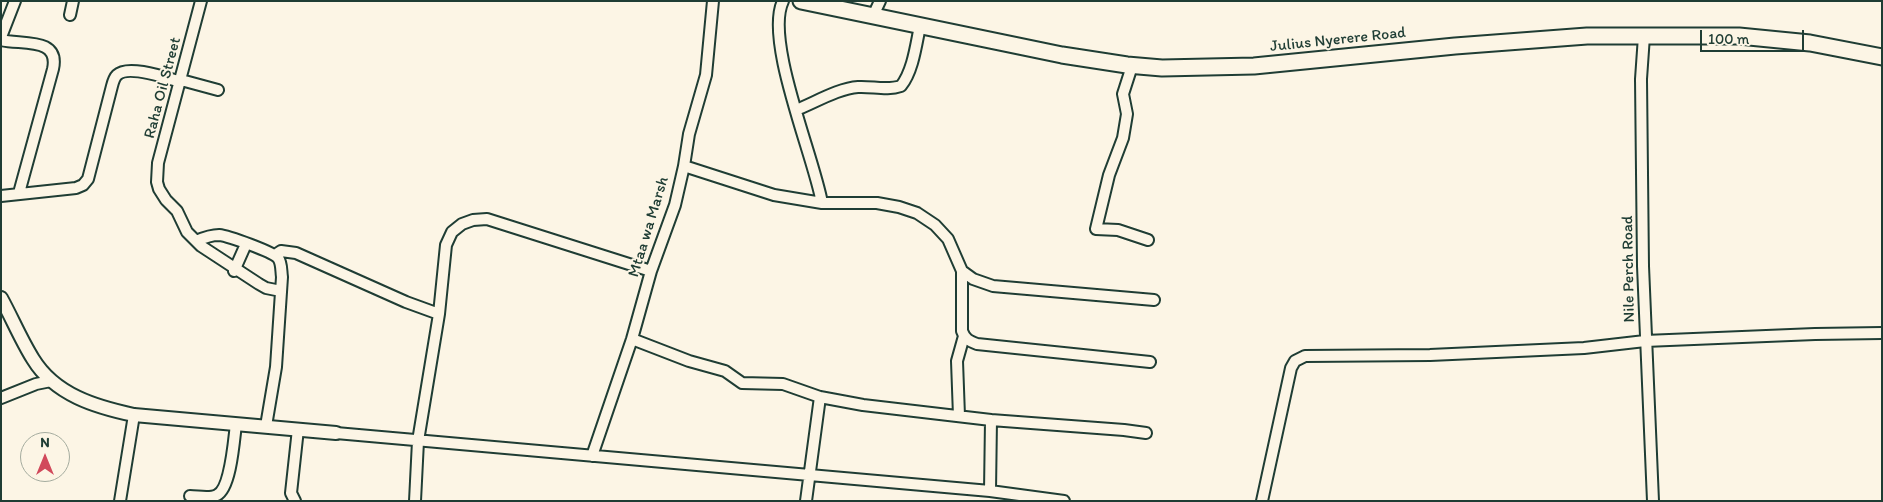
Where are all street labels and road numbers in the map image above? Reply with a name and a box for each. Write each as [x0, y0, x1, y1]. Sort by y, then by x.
street label: Julius Nyerere Road [1269, 23, 1407, 57]
street label: Raha Oil Street [140, 35, 186, 141]
street label: Mtaa wa Marsh [625, 174, 673, 280]
street label: Nile Perch Road [1618, 215, 1640, 323]

